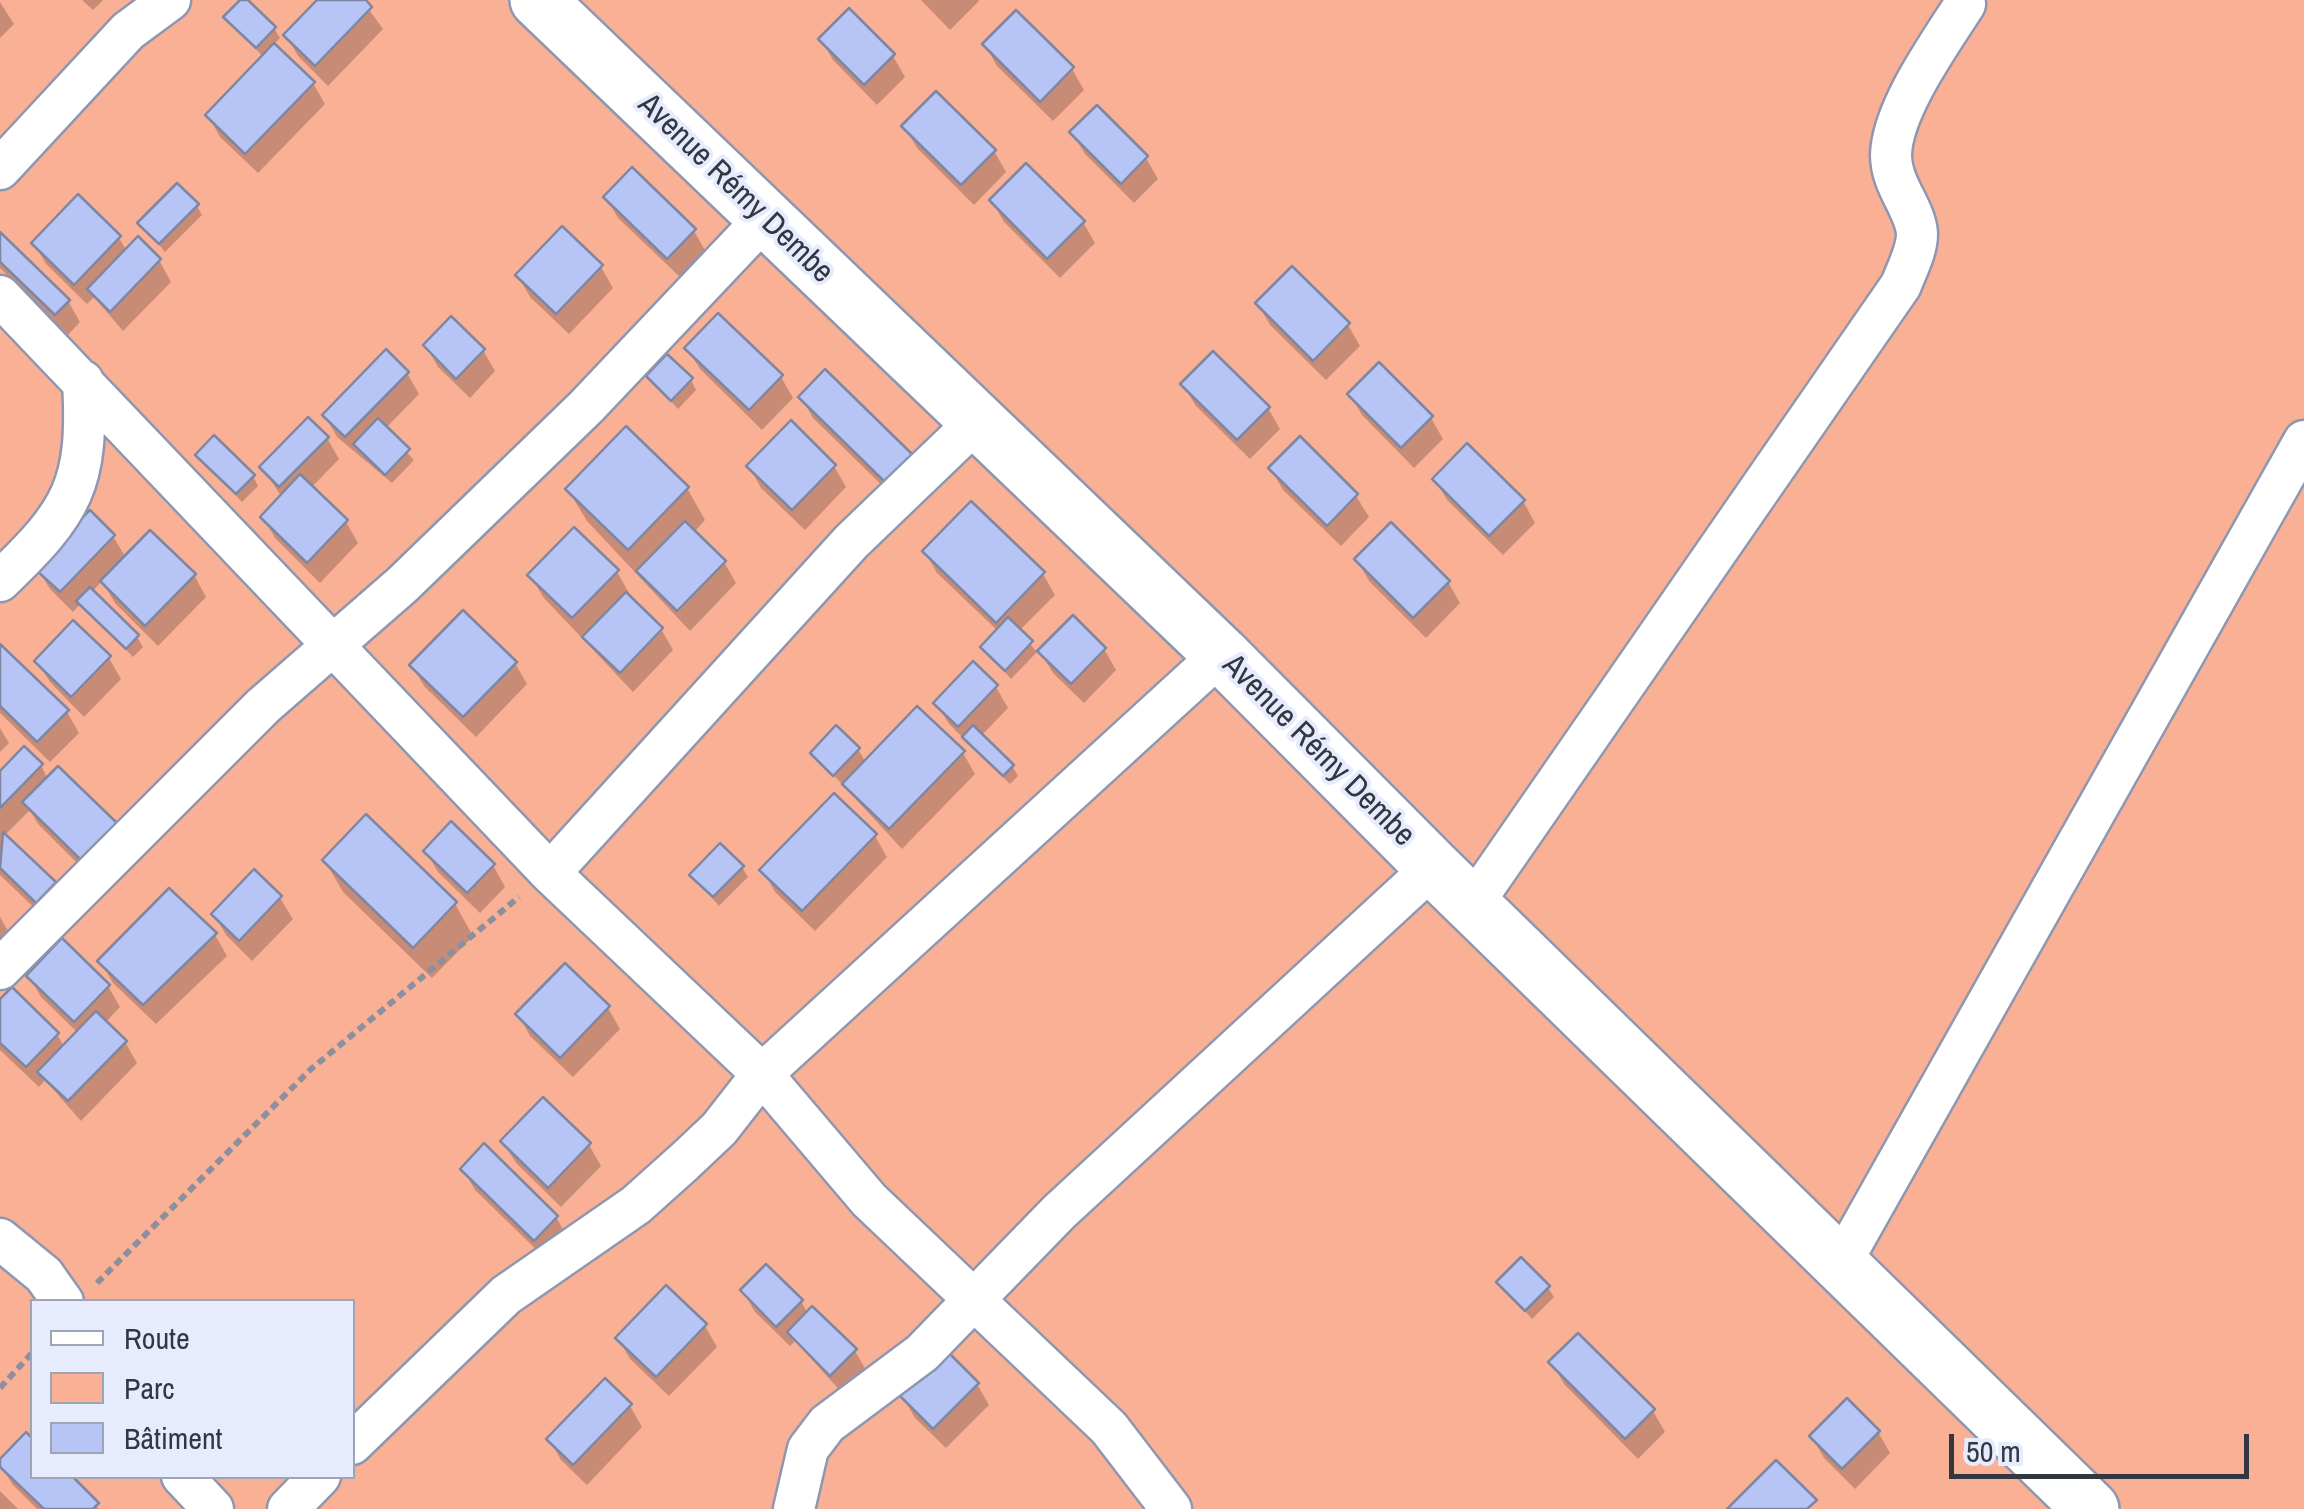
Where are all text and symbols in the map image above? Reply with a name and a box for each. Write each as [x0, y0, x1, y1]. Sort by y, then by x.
street label: Avenue Rémy Dembe [630, 86, 840, 292]
street label: Avenue Rémy Dembe [1214, 647, 1422, 855]
legend [30, 1299, 355, 1479]
text: Route [124, 1318, 190, 1358]
text: Parc [124, 1368, 175, 1408]
scale bar [1954, 1414, 2254, 1476]
text: Bâtiment [124, 1418, 222, 1458]
text: 50 m [1966, 1431, 2021, 1471]

